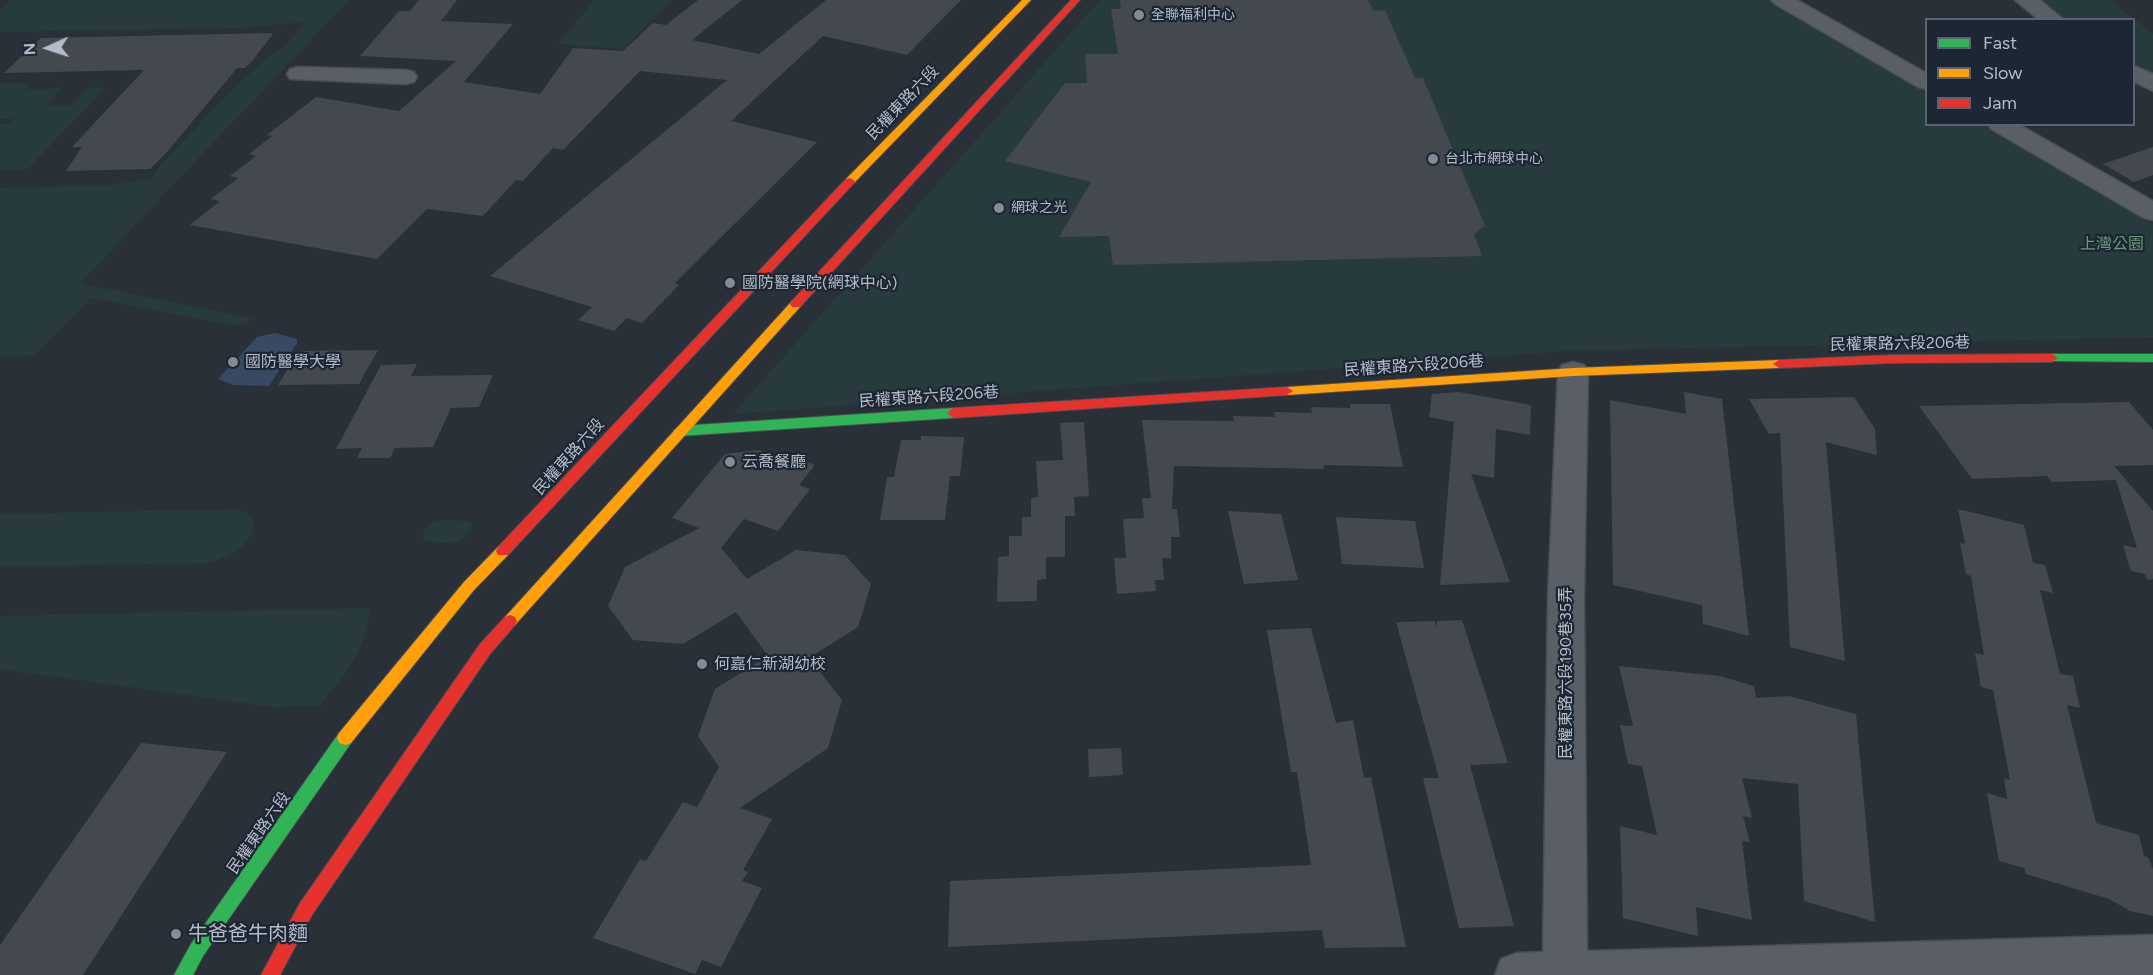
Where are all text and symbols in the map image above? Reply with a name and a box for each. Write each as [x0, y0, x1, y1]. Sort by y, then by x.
place label: 全聯福利中心 [1151, 7, 1235, 23]
marker: 全聯福利中心 [1132, 8, 1146, 22]
north arrow [18, 18, 78, 78]
legend [1925, 18, 2135, 126]
text: Fast [1983, 32, 2017, 54]
text: N [20, 42, 39, 56]
street label: 民權東路六段 [863, 62, 943, 144]
text: Slow [1983, 62, 2022, 84]
text: Jam [1983, 92, 2017, 114]
place label: 台北市網球中心 [1445, 151, 1543, 167]
marker: 台北市網球中心 [1426, 152, 1440, 166]
place label: 網球之光 [1011, 200, 1067, 216]
marker: 網球之光 [992, 201, 1006, 215]
park label: 上灣公園 [2080, 234, 2144, 254]
place label: 國防醫學院(網球中心) [742, 273, 897, 293]
marker: 國防醫學院(網球中心) [723, 276, 737, 290]
street label: 民權東路六段206巷 [1830, 333, 1970, 355]
place label: 國防醫學大學 [245, 352, 341, 372]
street label: 民權東路六段206巷 [1343, 352, 1485, 380]
marker: 國防醫學大學 [226, 355, 240, 369]
street label: 民權東路六段206巷 [858, 383, 1000, 411]
street label: 民權東路六段 [530, 415, 608, 499]
place label: 云喬餐廳 [742, 452, 806, 472]
marker: 云喬餐廳 [723, 455, 737, 469]
street label: 民權東路六段190巷35弄 [1556, 587, 1576, 759]
place label: 何嘉仁新湖幼校 [714, 654, 826, 674]
marker: 何嘉仁新湖幼校 [695, 657, 709, 671]
street label: 民權東路六段 [224, 788, 294, 878]
place label: 牛爸爸牛肉麵 [188, 922, 308, 946]
marker: 牛爸爸牛肉麵 [169, 927, 183, 941]

